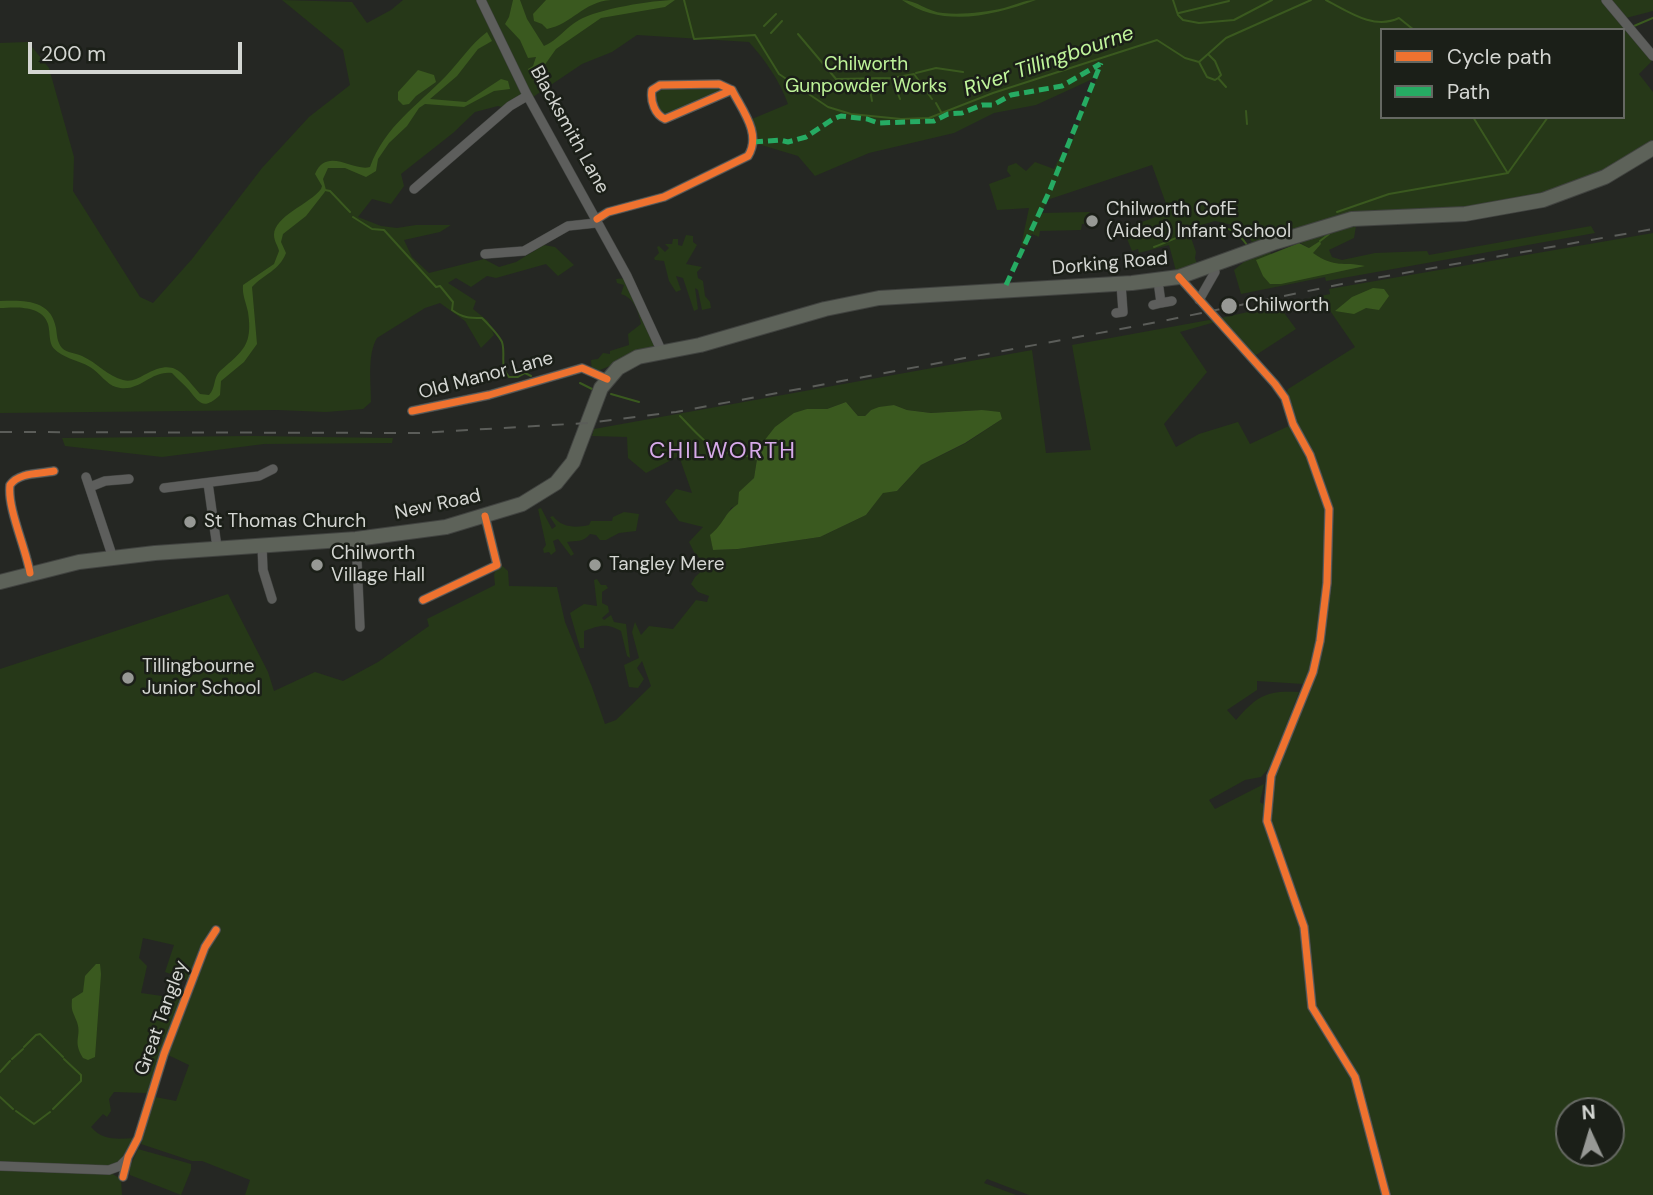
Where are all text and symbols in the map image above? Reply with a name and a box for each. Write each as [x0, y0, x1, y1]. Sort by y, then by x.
water label: River Tillingbourne [960, 21, 1138, 103]
scale bar [32, 28, 245, 72]
legend [1380, 28, 1625, 119]
text: 200 m [41, 40, 106, 68]
text: Cycle path [1447, 43, 1552, 71]
park label: Chilworth Gunpowder Works [785, 54, 947, 98]
street label: Blacksmith Lane [525, 62, 613, 198]
text: Path [1447, 78, 1490, 106]
place label: Chilworth CofE (Aided) Infant School [1106, 199, 1291, 243]
marker: Chilworth CofE (Aided) Infant School [1084, 213, 1100, 229]
street label: Dorking Road [1051, 248, 1169, 280]
place label: Chilworth [1245, 295, 1329, 317]
marker: Chilworth [1219, 296, 1239, 316]
street label: Old Manor Lane [416, 347, 556, 405]
district label: CHILWORTH [650, 438, 796, 466]
street label: New Road [393, 485, 483, 525]
place label: St Thomas Church [204, 511, 366, 533]
marker: St Thomas Church [182, 514, 198, 530]
place label: Chilworth Village Hall [331, 543, 425, 587]
place label: Tangley Mere [609, 554, 725, 576]
marker: Chilworth Village Hall [309, 557, 325, 573]
marker: Tangley Mere [587, 557, 603, 573]
place label: Tillingbourne Junior School [142, 656, 261, 700]
marker: Tillingbourne Junior School [120, 670, 136, 686]
street label: Great Tangley [131, 957, 193, 1079]
north arrow [1555, 1097, 1625, 1167]
text: N [1581, 1100, 1596, 1126]

